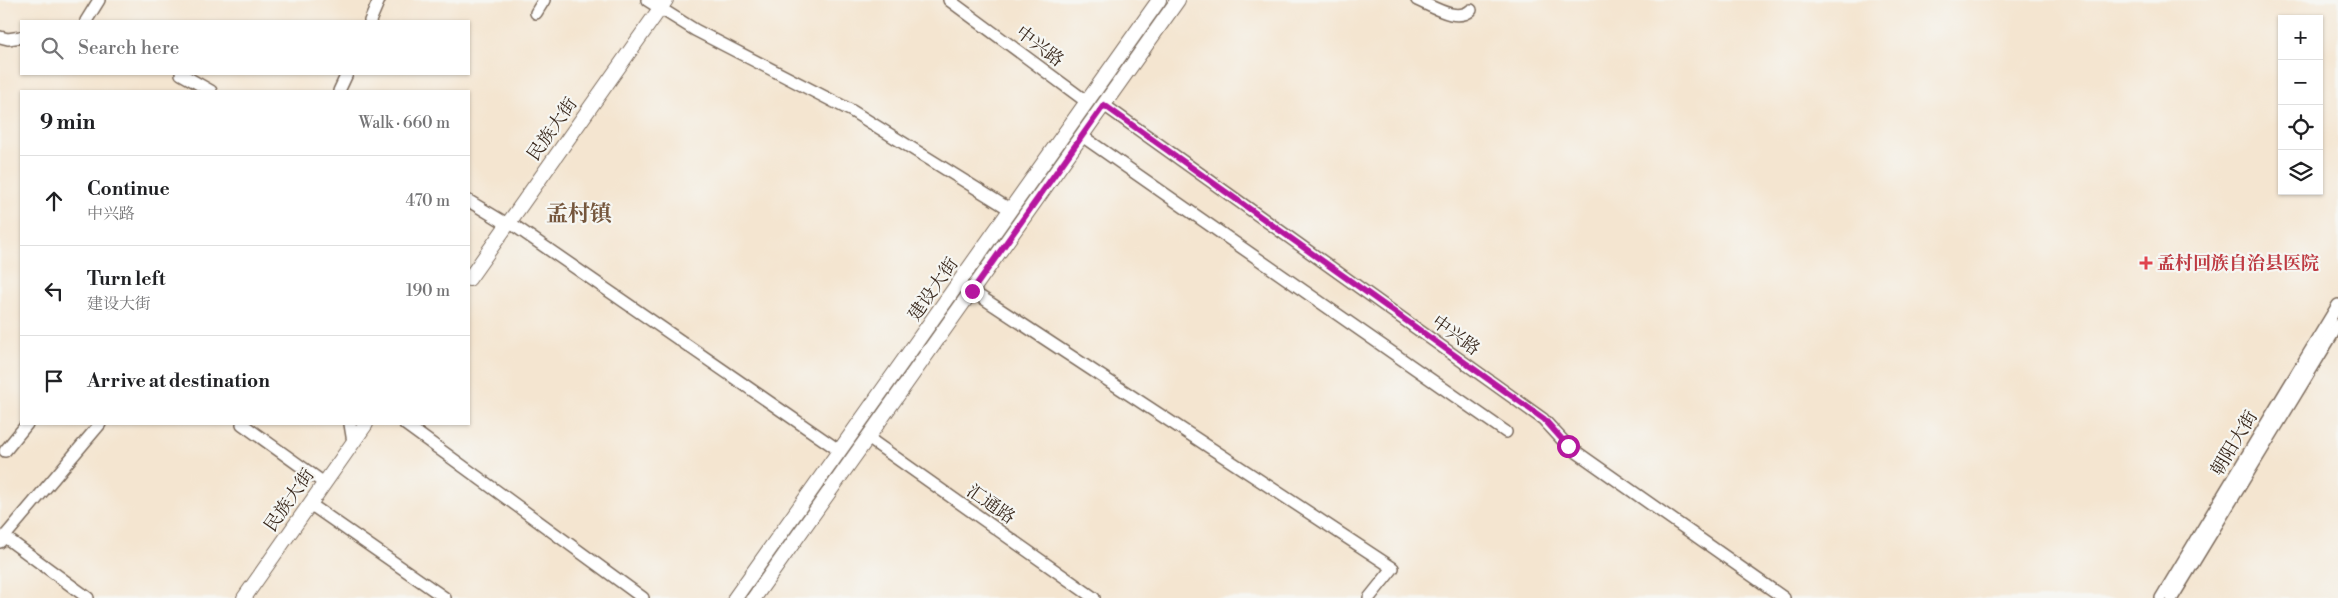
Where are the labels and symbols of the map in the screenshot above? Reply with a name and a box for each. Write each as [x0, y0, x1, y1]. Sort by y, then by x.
street label: 中兴路 [1011, 21, 1068, 72]
street label: 民族大街 [522, 93, 582, 165]
district label: 孟村镇 [546, 201, 612, 228]
place label: 孟村回族自治县医院 [2157, 252, 2319, 275]
street label: 建设大街 [903, 253, 963, 325]
marker: 孟村回族自治县医院 [2139, 256, 2153, 270]
route end [961, 280, 984, 303]
street label: 中兴路 [1427, 310, 1484, 361]
street label: 朝阳大街 [2206, 406, 2263, 480]
route start [1557, 435, 1580, 458]
street label: 民族大街 [259, 464, 319, 536]
street label: 汇通路 [962, 480, 1019, 529]

